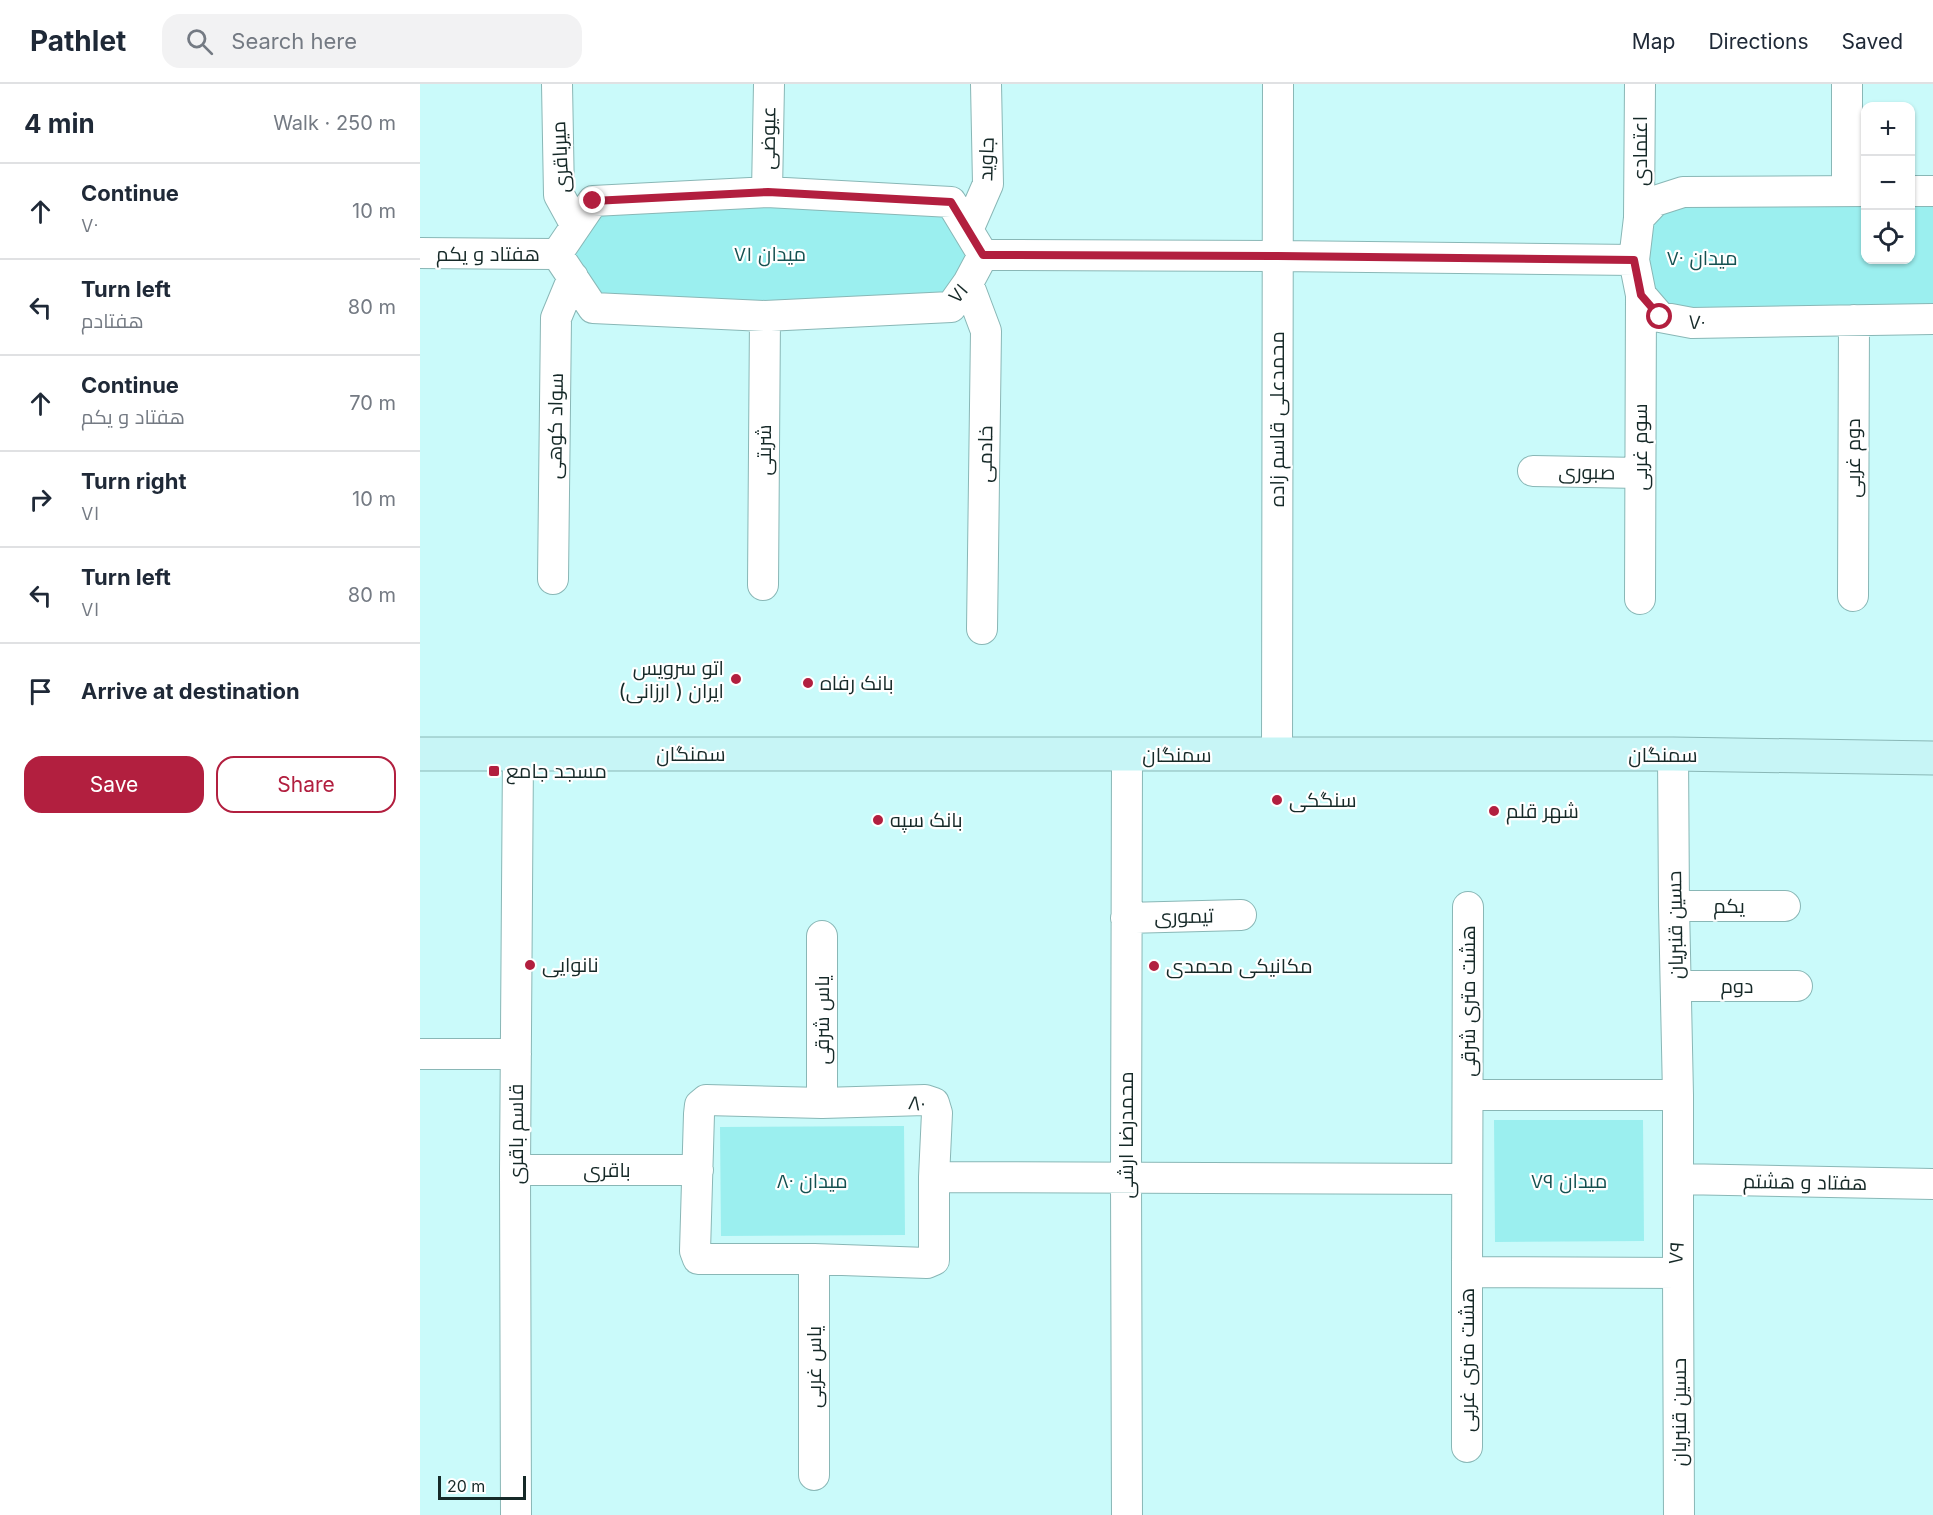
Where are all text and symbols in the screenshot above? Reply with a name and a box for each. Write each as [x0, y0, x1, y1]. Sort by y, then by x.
search box [162, 14, 582, 68]
text: Pathlet [30, 24, 126, 58]
icon: search [183, 25, 216, 58]
text: Search here [231, 28, 357, 54]
text: Map [1632, 29, 1675, 54]
text: Directions [1708, 29, 1809, 54]
text: Saved [1842, 29, 1903, 54]
map controls [1861, 102, 1915, 264]
button: + [1861, 102, 1915, 156]
street label: عیوضی [755, 106, 782, 170]
text: 4 min [24, 108, 95, 139]
text: Walk · 250 m [273, 111, 396, 135]
street label: اعتمادی [1628, 116, 1653, 186]
street label: میرباقری [546, 120, 575, 194]
street label: جاوید [973, 137, 999, 181]
button: − [1861, 156, 1915, 210]
text: Continue [81, 180, 179, 206]
route end [579, 187, 605, 213]
icon: ahead [24, 195, 57, 228]
text: 10 m [352, 199, 396, 223]
button: locate [1861, 210, 1915, 264]
text: ۷۰ [81, 213, 98, 237]
street label: هفتاد و یکم [436, 242, 540, 268]
park label: میدان ۷۱ [734, 242, 806, 267]
park label: میدان ۷۰ [1666, 246, 1738, 271]
text: Turn left [81, 276, 171, 302]
street label: ۷۱ [943, 278, 973, 308]
icon: left [24, 291, 57, 324]
text: 80 m [348, 295, 396, 319]
route start [1646, 303, 1672, 329]
text: هفتادم [81, 309, 144, 333]
street label: ۷۰ [1688, 310, 1706, 334]
street label: محمدعلی قاسم زاده [1265, 331, 1291, 507]
text: Continue [81, 372, 179, 398]
street label: سواد کوهی [542, 373, 569, 479]
icon: ahead [24, 387, 57, 420]
text: 70 m [349, 391, 396, 415]
street label: سوم غربی [1628, 403, 1654, 491]
text: هفتاد و یکم [81, 405, 185, 429]
street label: دوم غربی [1841, 418, 1867, 498]
street label: شربتی [752, 424, 777, 476]
street label: خادمی [973, 425, 998, 483]
street label: صبوری [1558, 460, 1616, 485]
text: Turn right [81, 468, 187, 494]
icon: right [24, 483, 57, 516]
text: 10 m [352, 487, 396, 511]
text: ۷۱ [81, 501, 100, 525]
text: Turn left [81, 564, 171, 590]
icon: left [24, 579, 57, 612]
text: 80 m [348, 583, 396, 607]
text: ۷۱ [81, 597, 100, 621]
place label: اتو سرویس ایران ( ارزانی) [618, 656, 724, 704]
place label: بانک رفاه [820, 671, 894, 695]
marker: اتو سرویس ایران ( ارزانی) [729, 672, 743, 686]
icon: arrive [24, 675, 57, 708]
marker: بانک رفاه [801, 676, 815, 690]
text: Arrive at destination [81, 678, 300, 704]
street label: سمنگان [656, 742, 726, 767]
street label: سمنگان [1142, 743, 1212, 768]
street label: سمنگان [1628, 743, 1698, 768]
button: Save [24, 756, 204, 813]
button: Share [216, 756, 396, 813]
place label: مسجد جامع [506, 759, 607, 785]
marker: مسجد جامع [487, 764, 501, 778]
place label: سنگکی [1289, 788, 1356, 813]
marker: سنگکی [1270, 793, 1284, 807]
place label: شهر قلم [1506, 799, 1579, 825]
marker: شهر قلم [1487, 804, 1501, 818]
place label: بانک سپه [890, 808, 963, 833]
marker: بانک سپه [871, 813, 885, 827]
street label: حسین قنبریان [1662, 871, 1689, 979]
street label: یکم [1713, 894, 1745, 920]
street label: تیموری [1154, 903, 1215, 930]
street label: هشت متری شرقی [1456, 925, 1481, 1077]
place label: نانوایی [542, 953, 599, 978]
place label: مکانیکی محمدی [1166, 954, 1313, 979]
marker: نانوایی [523, 958, 537, 972]
marker: مکانیکی محمدی [1147, 959, 1161, 973]
street label: دوم [1720, 974, 1754, 1000]
street label: یاس شرقی [810, 975, 835, 1065]
street label: محمدرضا ارشی [1114, 1071, 1139, 1199]
street label: قاسم باقری [504, 1084, 530, 1184]
street label: ۸۰ [907, 1090, 927, 1116]
street label: باقری [583, 1158, 631, 1183]
park label: میدان ۸۰ [776, 1169, 848, 1194]
park label: میدان ۷۹ [1531, 1169, 1607, 1194]
street label: هفتاد و هشتم [1743, 1169, 1867, 1197]
street label: ۷۹ [1663, 1241, 1689, 1265]
street label: هشت متری غربی [1455, 1288, 1480, 1432]
street label: یاس غربی [802, 1325, 827, 1408]
street label: حسین قنبریان [1667, 1358, 1692, 1466]
scale bar [438, 1473, 526, 1500]
text: 20 m [447, 1476, 485, 1496]

